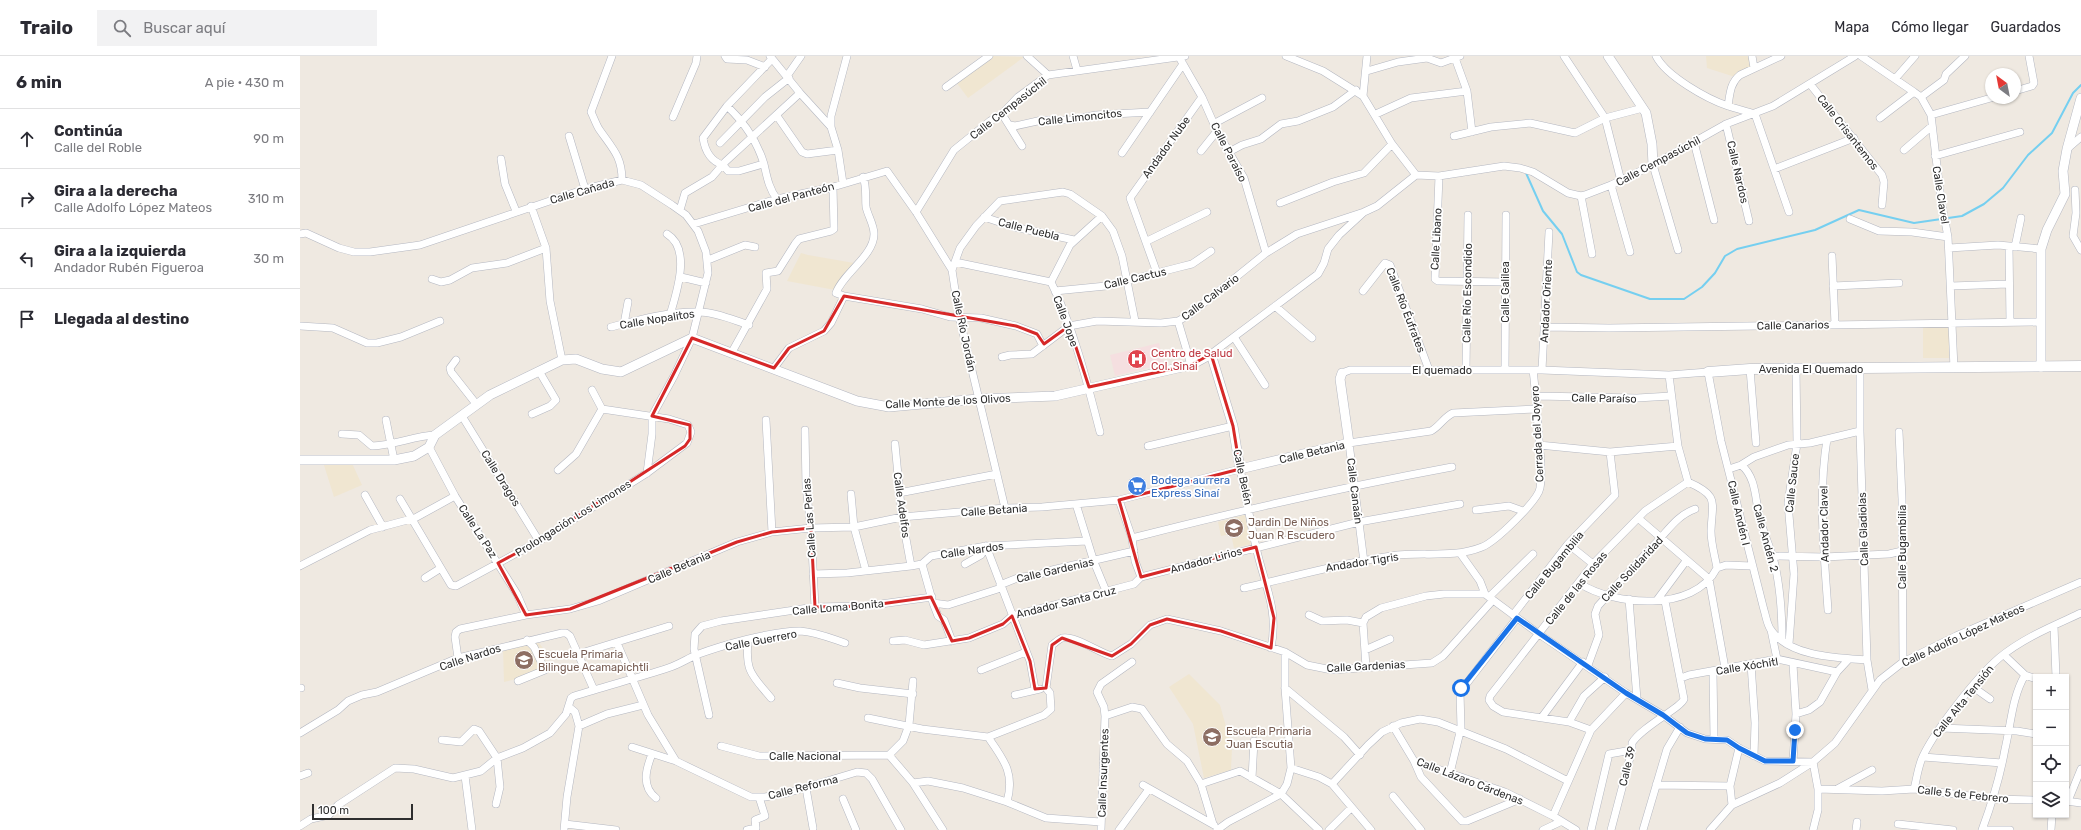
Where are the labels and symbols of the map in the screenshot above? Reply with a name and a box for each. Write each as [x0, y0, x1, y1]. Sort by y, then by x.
north arrow [1985, 68, 2021, 104]
street label: Calle Cempasúchil [967, 74, 1049, 142]
street label: Calle Crisantemos [1814, 92, 1881, 173]
street label: Calle Limoncitos [1038, 107, 1123, 128]
street label: Andador Nube [1140, 114, 1193, 181]
street label: Calle Paraíso [1208, 120, 1249, 184]
street label: Calle Cempasúchil [1614, 134, 1703, 189]
street label: Calle Nardos [1724, 140, 1751, 205]
street label: Calle Clavel [1930, 165, 1951, 225]
street label: Calle Cañada [548, 176, 616, 207]
street label: Calle del Panteón [747, 180, 836, 215]
street label: Calle Libano [1428, 208, 1445, 270]
street label: Calle Puebla [997, 216, 1061, 243]
street label: Calle Río Escondido [1460, 243, 1475, 343]
street label: Andador Oriente [1538, 259, 1555, 343]
street label: Calle Galilea [1499, 261, 1512, 323]
street label: Calle Cactus [1103, 265, 1168, 292]
street label: Calle Río Éufrates [1383, 266, 1428, 355]
street label: Calle Calvario [1179, 272, 1242, 323]
street label: Calle Río Jordán [949, 289, 979, 373]
street label: Calle Jope [1050, 294, 1081, 349]
street label: Calle Nopalitos [619, 307, 696, 332]
street label: Calle Canarios [1757, 318, 1830, 333]
place label: Centro de Salud Col. Sinai [1151, 347, 1233, 373]
hospital icon: Centro de Salud Col. Sinai [1126, 348, 1148, 370]
street label: Avenida El Quemado [1759, 363, 1863, 376]
street label: El quemado [1412, 364, 1472, 377]
street label: Cerrada del Joyero [1528, 385, 1547, 483]
street label: Calle Paraíso [1571, 391, 1637, 406]
street label: Calle Monte de los Olivos [885, 392, 1012, 411]
street label: Calle Betania [1278, 439, 1346, 466]
street label: Calle Dragos [478, 448, 523, 509]
street label: Calle Belén [1230, 448, 1255, 506]
street label: Calle Sauce [1783, 453, 1802, 513]
street label: Calle Canaán [1344, 457, 1365, 525]
street label: Calle Adelfos [890, 471, 913, 539]
place label: Bodega aurrera Express Sinaí [1151, 474, 1230, 500]
supermarket icon: Bodega aurrera Express Sinaí [1126, 475, 1148, 497]
street label: Prolongación Los Limones [513, 477, 634, 560]
street label: Calle Las Perlas [800, 477, 819, 558]
street label: Calle Andén I [1725, 479, 1752, 547]
street label: Andador Clavel [1817, 485, 1832, 563]
street label: Calle Gladiolas [1856, 492, 1871, 566]
street label: Calle La Paz [455, 502, 500, 561]
street label: Calle Betania [960, 502, 1028, 519]
street label: Calle Andén 2 [1750, 503, 1781, 574]
street label: Calle Bugambilia [1896, 505, 1909, 589]
place label: Jardin De Niños Juan R Escudero [1248, 516, 1335, 542]
school or university icon: Jardin De Niños Juan R Escudero [1223, 517, 1245, 539]
street label: Calle Bugambilia [1522, 529, 1587, 602]
street label: Calle Solidaridad [1599, 534, 1666, 605]
street label: Calle Nardos [940, 540, 1005, 561]
street label: Andador Lirios [1169, 545, 1244, 576]
street label: Calle Betania [646, 548, 713, 587]
street label: Calle de las Rosas [1543, 549, 1610, 628]
street label: Andador Tigris [1325, 550, 1400, 575]
street label: Calle Gardenias [1015, 555, 1095, 586]
street label: Andador Santa Cruz [1015, 584, 1118, 621]
street label: Calle Loma Bonita [792, 597, 884, 618]
street label: Calle Adolfo López Mateos [1900, 601, 2027, 670]
street label: Calle Guerrero [724, 627, 798, 654]
street label: Calle Nardos [438, 641, 503, 674]
place label: Escuela Primaria Bilingue Acamapichtli [538, 648, 649, 674]
school or university icon: Escuela Primaria Bilingue Acamapichtli [513, 649, 535, 671]
street label: Calle Xóchitl [1715, 655, 1779, 678]
street label: Calle Gardenias [1326, 658, 1406, 675]
street label: Calle Alta Tensión [1930, 662, 1997, 740]
route start [1452, 679, 1470, 697]
route end [1786, 721, 1804, 739]
place label: Escuela Primaria Juan Escutia [1226, 725, 1311, 751]
school or university icon: Escuela Primaria Juan Escutia [1201, 726, 1223, 748]
street label: Calle Insurgentes [1095, 728, 1112, 818]
street label: Calle 39 [1617, 745, 1638, 787]
street label: Calle Nacional [769, 750, 841, 763]
street label: Calle Lázaro Cárdenas [1415, 755, 1525, 808]
street label: Calle Reforma [767, 773, 839, 802]
street label: Calle 5 de Febrero [1917, 783, 2009, 806]
scale bar [312, 802, 413, 821]

